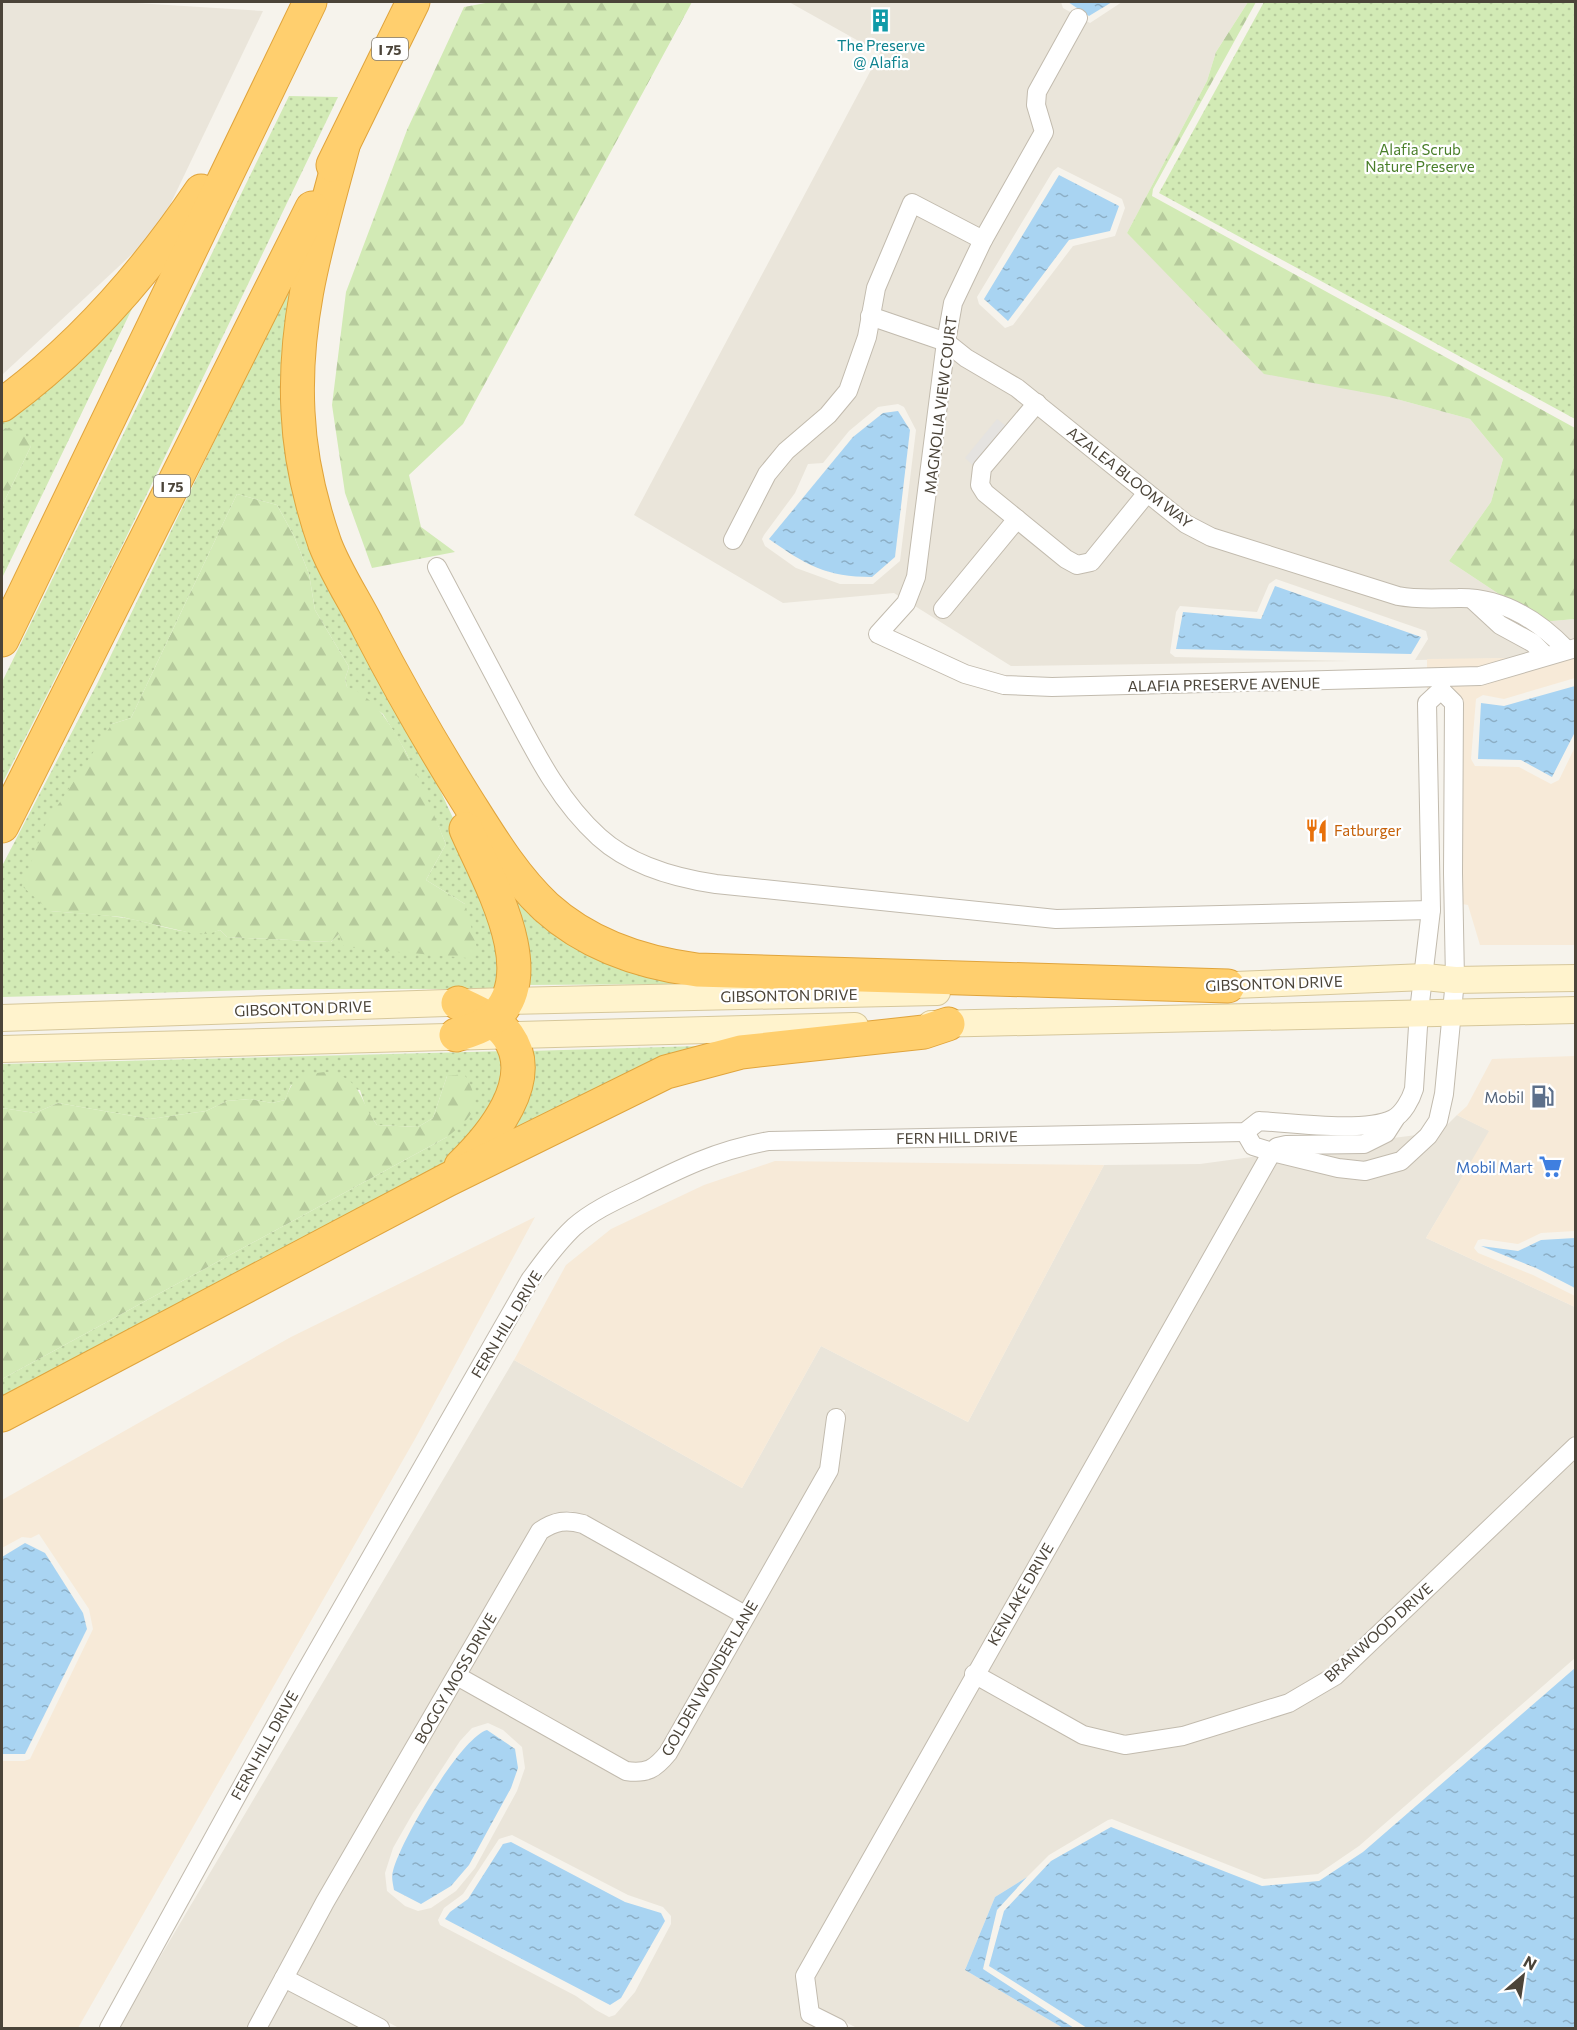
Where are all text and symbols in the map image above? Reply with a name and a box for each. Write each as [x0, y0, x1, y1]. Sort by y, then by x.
building icon: The Preserve @ Alafia [868, 8, 894, 34]
place label: The Preserve @ Alafia [837, 36, 925, 71]
road number: I 75 [372, 38, 408, 60]
park label: Alafia Scrub Nature Preserve [1365, 140, 1475, 175]
street label: MAGNOLIA VIEW COURT [920, 315, 960, 495]
street label: AZALEA BLOOM WAY [1064, 423, 1196, 532]
road number: I 75 [154, 475, 190, 497]
street label: ALAFIA PRESERVE AVENUE [1127, 673, 1321, 695]
restaurant icon: Fatburger [1303, 817, 1329, 843]
place label: Fatburger [1334, 821, 1401, 839]
street label: GIBSONTON DRIVE [1205, 972, 1343, 994]
street label: GIBSONTON DRIVE [720, 985, 858, 1005]
street label: GIBSONTON DRIVE [234, 997, 372, 1019]
fuel station icon: Mobil [1529, 1084, 1555, 1110]
place label: Mobil [1484, 1088, 1524, 1106]
street label: FERN HILL DRIVE [896, 1127, 1018, 1147]
supermarket icon: Mobil Mart [1538, 1154, 1564, 1180]
place label: Mobil Mart [1456, 1158, 1533, 1176]
street label: FERN HILL DRIVE [467, 1267, 545, 1381]
street label: KENLAKE DRIVE [983, 1539, 1057, 1649]
street label: BRANWOOD DRIVE [1320, 1579, 1436, 1685]
street label: GOLDEN WONDER LANE [657, 1597, 761, 1759]
street label: BOGGY MOSS DRIVE [410, 1610, 500, 1746]
street label: FERN HILL DRIVE [227, 1687, 301, 1803]
north arrow [1493, 1946, 1553, 2006]
text: N [1521, 1951, 1540, 1974]

